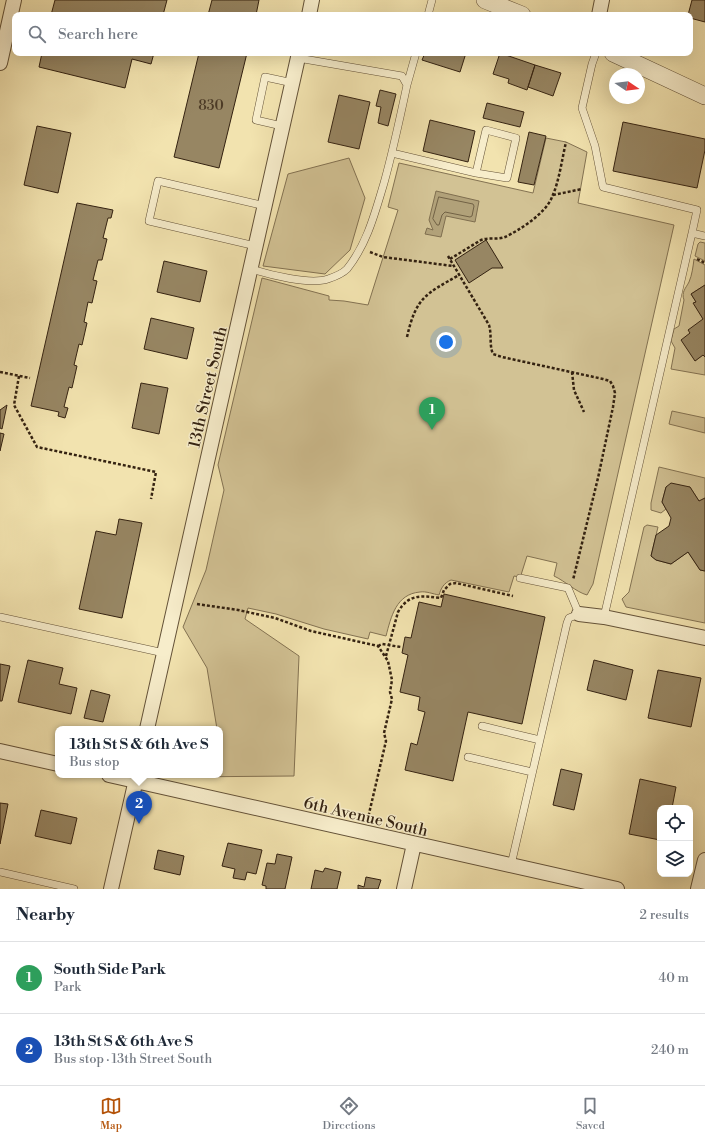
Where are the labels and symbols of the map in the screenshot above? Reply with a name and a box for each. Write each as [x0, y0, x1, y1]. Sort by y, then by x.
north arrow [609, 68, 645, 104]
house number: 830 [198, 97, 224, 115]
street label: 13th Street South [184, 324, 232, 450]
your location [436, 332, 456, 352]
pin: 1 [419, 397, 445, 430]
pin: 2 [126, 791, 152, 824]
street label: 6th Avenue South [302, 793, 430, 841]

